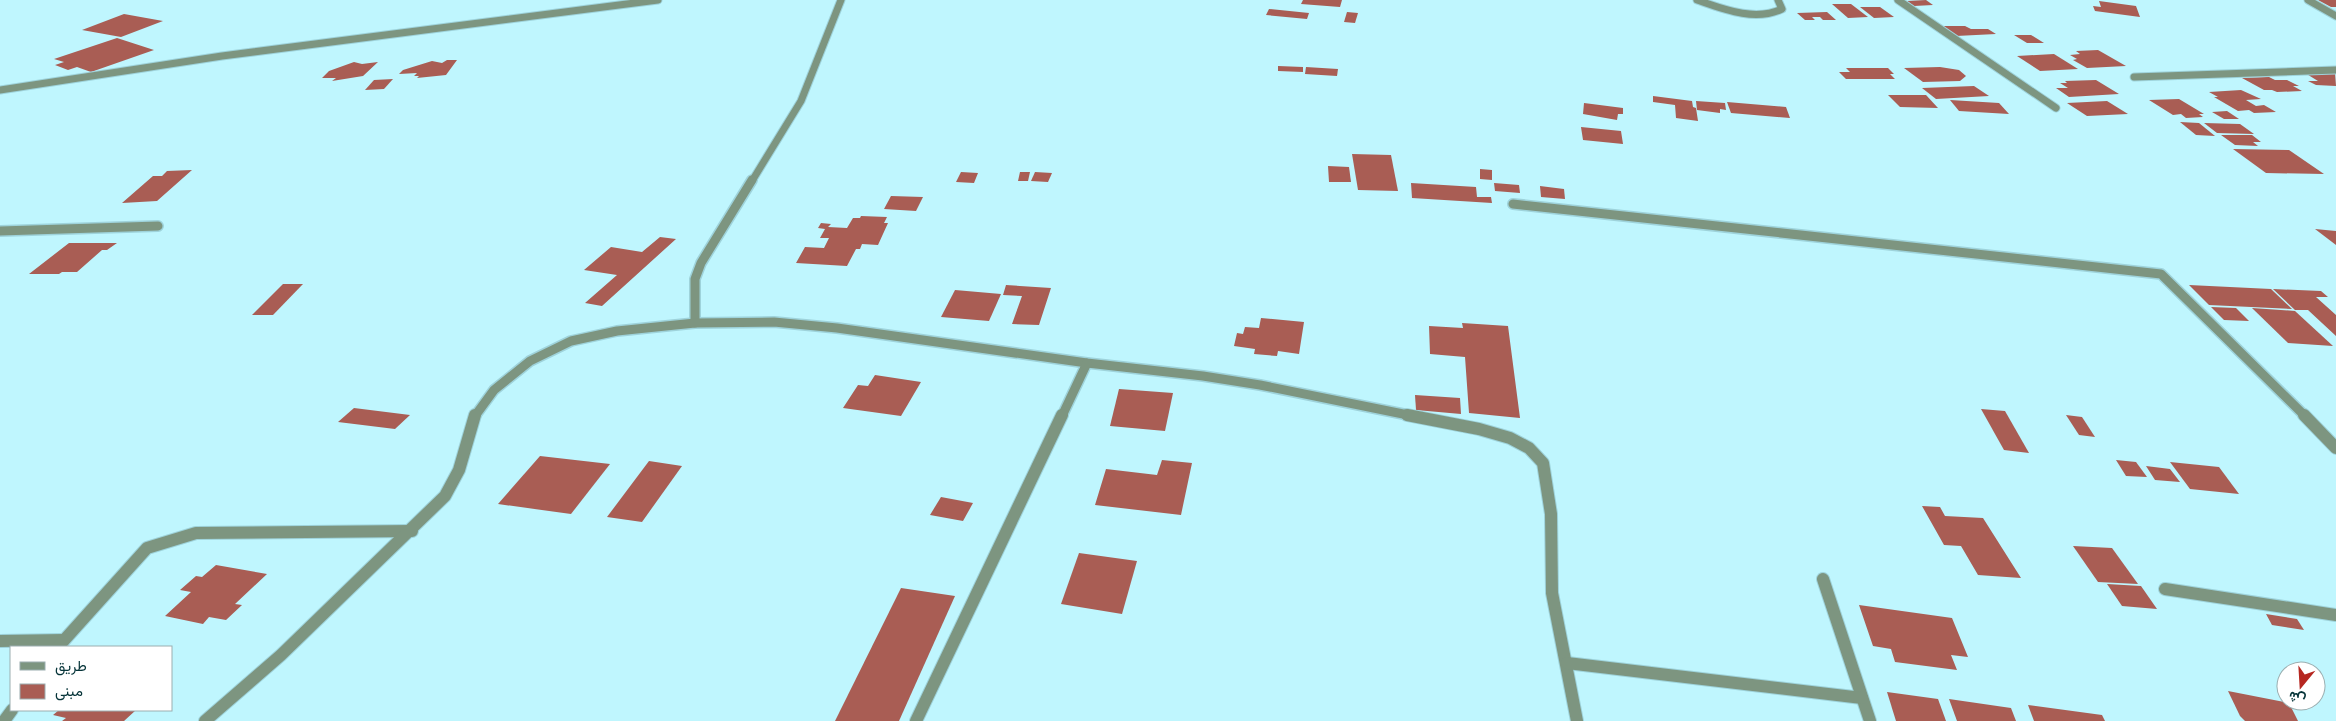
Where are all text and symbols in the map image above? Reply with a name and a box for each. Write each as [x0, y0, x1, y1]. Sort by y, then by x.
legend [10, 646, 172, 711]
text: طريق [55, 656, 87, 677]
north arrow [2276, 661, 2326, 711]
text: مبنى [55, 681, 83, 702]
text: ش [2286, 685, 2308, 710]

